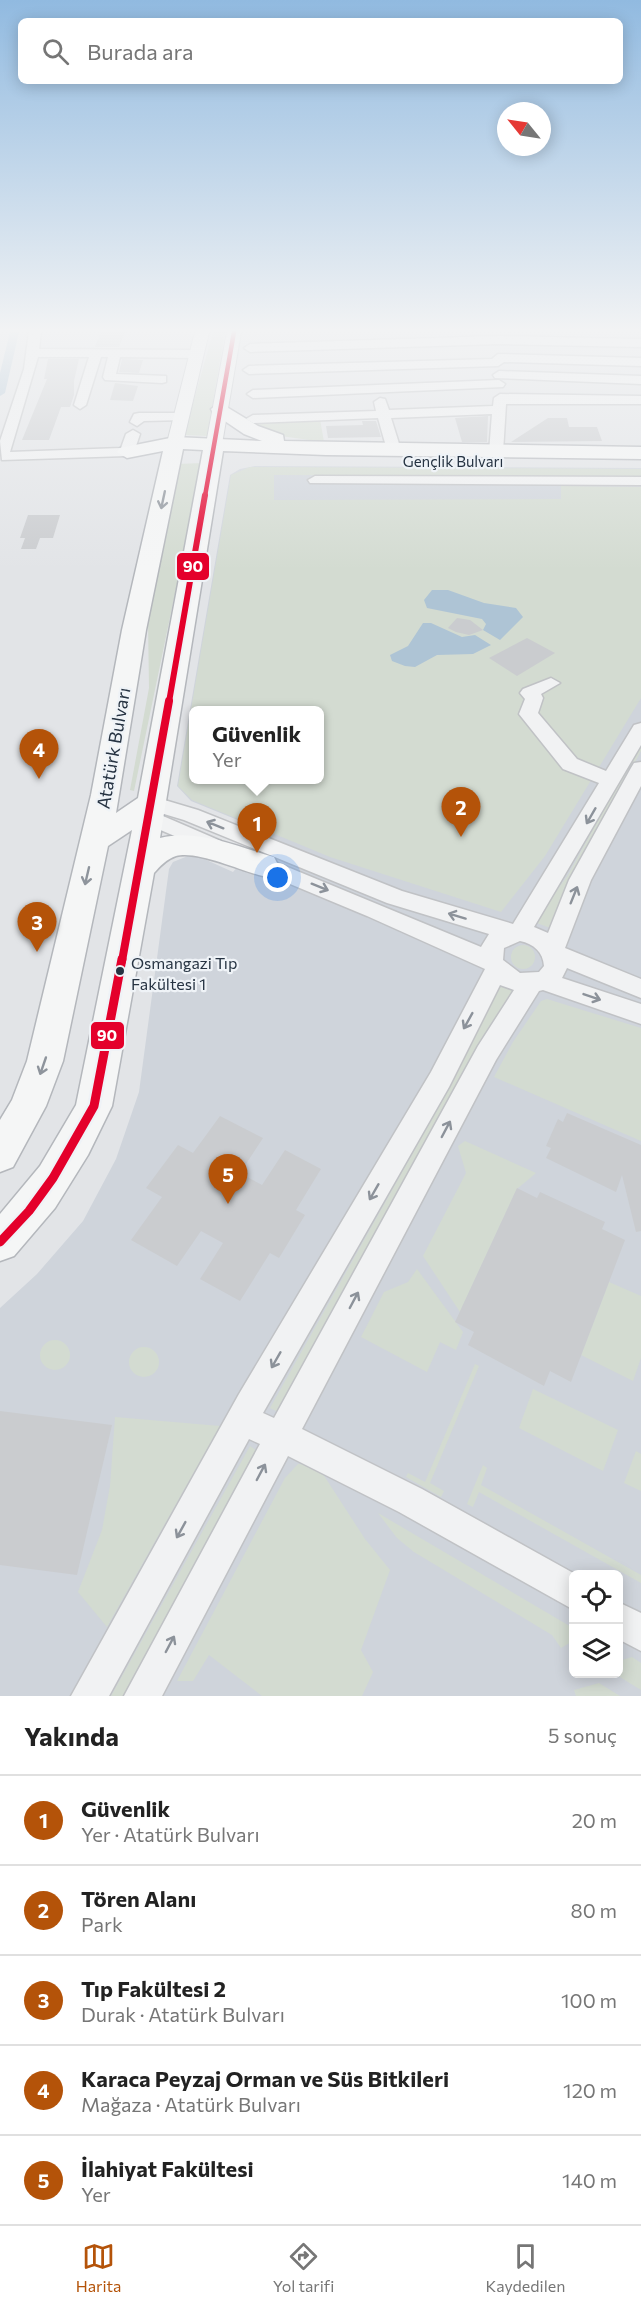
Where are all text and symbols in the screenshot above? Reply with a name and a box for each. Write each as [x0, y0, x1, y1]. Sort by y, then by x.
search box [18, 18, 623, 84]
icon: search [39, 35, 72, 68]
text: Burada ara [87, 38, 194, 65]
north arrow [497, 102, 551, 156]
street label: Gençlik Bulvarı [403, 452, 503, 470]
one-way arrow [156, 490, 168, 509]
line badge: 90 [176, 552, 210, 581]
text: 90 [183, 556, 203, 575]
street label: Atatürk Bulvarı [91, 686, 135, 810]
popup [189, 706, 324, 784]
text: Güvenlik [212, 720, 301, 747]
pin: 4 [20, 730, 58, 779]
text: Yer [212, 747, 242, 771]
pin: 2 [442, 788, 480, 837]
pin: 1 [238, 804, 276, 853]
one-way arrow [585, 807, 597, 824]
one-way arrow [207, 818, 225, 829]
your location [263, 863, 292, 892]
one-way arrow [81, 867, 93, 886]
one-way arrow [310, 882, 328, 893]
one-way arrow [569, 886, 580, 905]
pin: 3 [18, 902, 57, 952]
one-way arrow [448, 910, 467, 921]
place label: Osmangazi Tıp Fakültesi 1 [131, 953, 237, 993]
marker: Osmangazi Tıp Fakültesi 1 [114, 965, 126, 977]
one-way arrow [582, 992, 601, 1003]
one-way arrow [462, 1012, 474, 1029]
line badge: 90 [90, 1021, 125, 1050]
text: 90 [97, 1025, 117, 1044]
one-way arrow [37, 1056, 48, 1075]
one-way arrow [441, 1120, 452, 1138]
pin: 5 [208, 1154, 248, 1204]
one-way arrow [368, 1183, 380, 1200]
one-way arrow [349, 1292, 360, 1310]
one-way arrow [270, 1351, 281, 1369]
one-way arrow [255, 1464, 267, 1481]
one-way arrow [174, 1522, 186, 1539]
map controls [569, 1570, 623, 1678]
button: locate [569, 1570, 623, 1624]
button: layers [569, 1624, 623, 1678]
one-way arrow [165, 1636, 176, 1654]
text: Yakında [24, 1720, 119, 1751]
text: 5 sonuç [548, 1723, 617, 1747]
text: Güvenlik [81, 1795, 170, 1822]
text: 1 [39, 1808, 48, 1832]
text: 20 m [572, 1808, 617, 1832]
text: Yer · Atatürk Bulvarı [81, 1822, 260, 1846]
text: Tören Alanı [81, 1885, 196, 1912]
text: 2 [38, 1898, 49, 1922]
text: 80 m [571, 1898, 617, 1922]
text: Park [81, 1912, 123, 1936]
text: Tıp Fakültesi 2 [81, 1975, 226, 2002]
text: 3 [38, 1988, 49, 2012]
text: 100 m [561, 1988, 617, 2012]
text: Durak · Atatürk Bulvarı [81, 2002, 285, 2026]
text: Karaca Peyzaj Orman ve Süs Bitkileri [81, 2065, 449, 2092]
text: 4 [37, 2078, 50, 2102]
text: 120 m [563, 2078, 617, 2102]
text: Mağaza · Atatürk Bulvarı [81, 2092, 301, 2116]
text: İlahiyat Fakültesi [81, 2155, 254, 2182]
text: 5 [38, 2168, 49, 2192]
text: 140 m [562, 2168, 617, 2192]
text: Yer [81, 2182, 111, 2206]
tab: Harita [76, 2240, 121, 2295]
tab: Yol tarifi [273, 2240, 334, 2295]
tab: Kaydedilen [486, 2240, 565, 2295]

